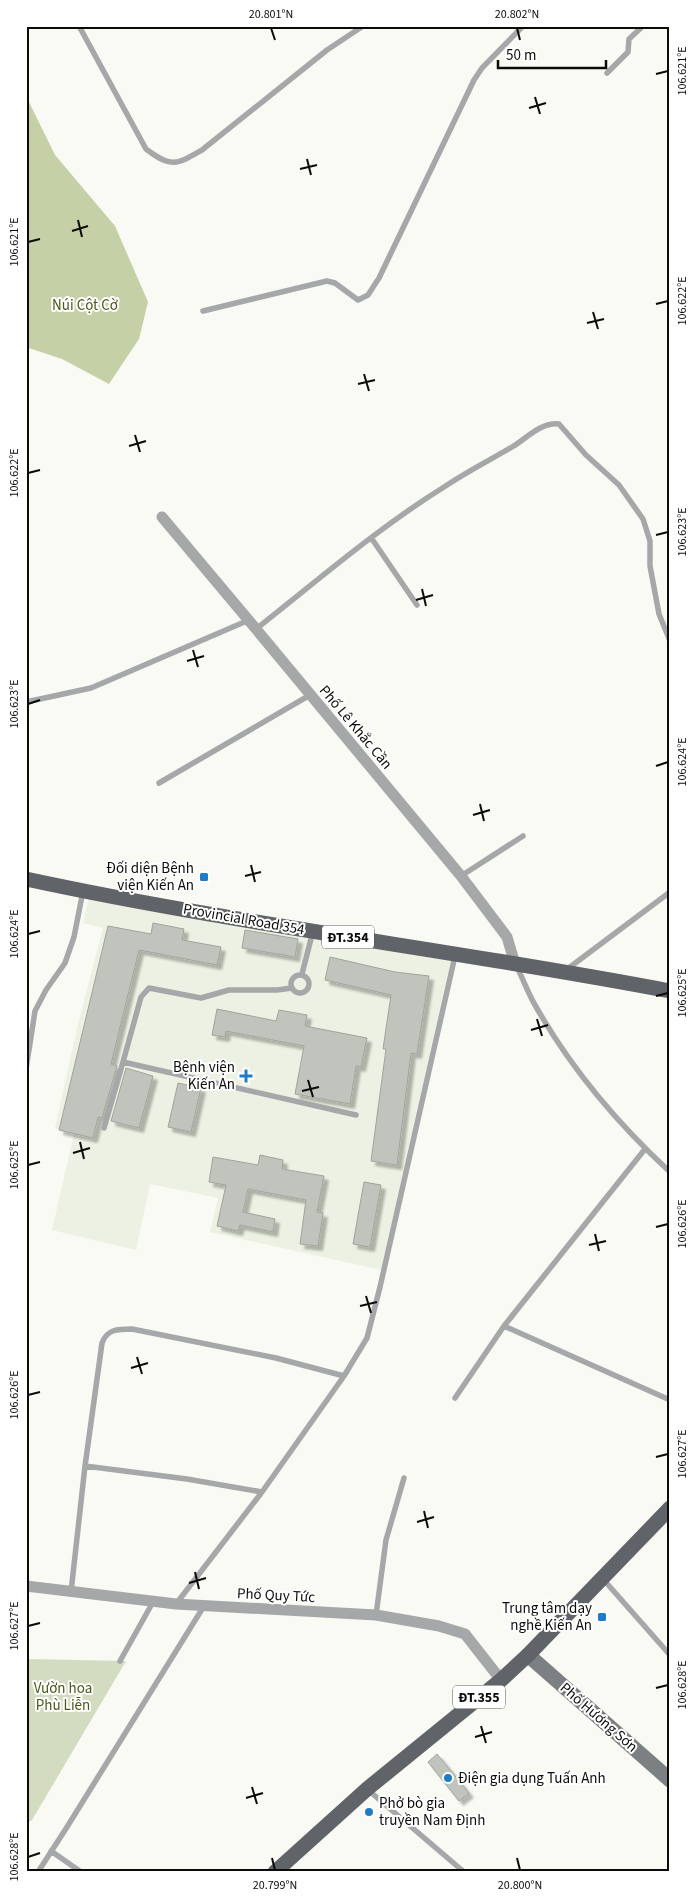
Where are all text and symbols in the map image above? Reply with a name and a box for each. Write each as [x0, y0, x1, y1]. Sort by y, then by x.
text: 20.801°N [249, 6, 293, 23]
text: 20.802°N [495, 6, 539, 23]
scale bar [498, 38, 606, 70]
text: 50 m [506, 45, 536, 66]
text: 106.621°E [674, 46, 691, 96]
text: 106.621°E [6, 217, 23, 267]
text: 106.622°E [674, 276, 691, 326]
park label: Núi Cột Cờ [52, 295, 118, 316]
text: 106.622°E [6, 448, 23, 498]
text: 106.623°E [674, 507, 691, 557]
text: 106.623°E [6, 679, 23, 729]
street label: Phố Lê Khắc Cần [314, 681, 397, 774]
text: 106.624°E [674, 737, 691, 787]
place label: Đối diện Bệnh viện Kiến An [106, 858, 194, 896]
marker: Đối diện Bệnh viện Kiến An [198, 871, 210, 883]
street label: Provincial Road 354 [182, 898, 307, 941]
text: 106.624°E [6, 909, 23, 959]
road number: ĐT.354 [322, 926, 374, 949]
text: 106.625°E [674, 968, 691, 1018]
place label: Bệnh viện Kiến An [173, 1057, 235, 1095]
marker: Bệnh viện Kiến An [239, 1069, 253, 1083]
text: 106.625°E [6, 1140, 23, 1190]
text: 106.626°E [674, 1199, 691, 1249]
text: 106.626°E [6, 1370, 23, 1420]
text: 106.627°E [674, 1429, 691, 1479]
street label: Phố Quy Tức [236, 1583, 316, 1608]
place label: Trung tâm dạy nghề Kiến An [502, 1598, 592, 1636]
text: 106.627°E [6, 1601, 23, 1651]
marker: Trung tâm dạy nghề Kiến An [596, 1611, 608, 1623]
text: 106.628°E [674, 1660, 691, 1710]
park label: Vườn hoa Phù Liễn [34, 1678, 92, 1716]
street label: Phố Hương Sơn [555, 1678, 642, 1757]
road number: ĐT.355 [453, 1685, 505, 1708]
place label: Điện gia dụng Tuấn Anh [458, 1768, 606, 1789]
marker: Điện gia dụng Tuấn Anh [442, 1772, 454, 1784]
place label: Phở bò gia truyền Nam Định [379, 1793, 485, 1831]
marker: Phở bò gia truyền Nam Định [363, 1806, 375, 1818]
text: 106.628°E [6, 1832, 23, 1882]
text: 20.799°N [253, 1877, 297, 1894]
text: 20.800°N [498, 1877, 542, 1894]

